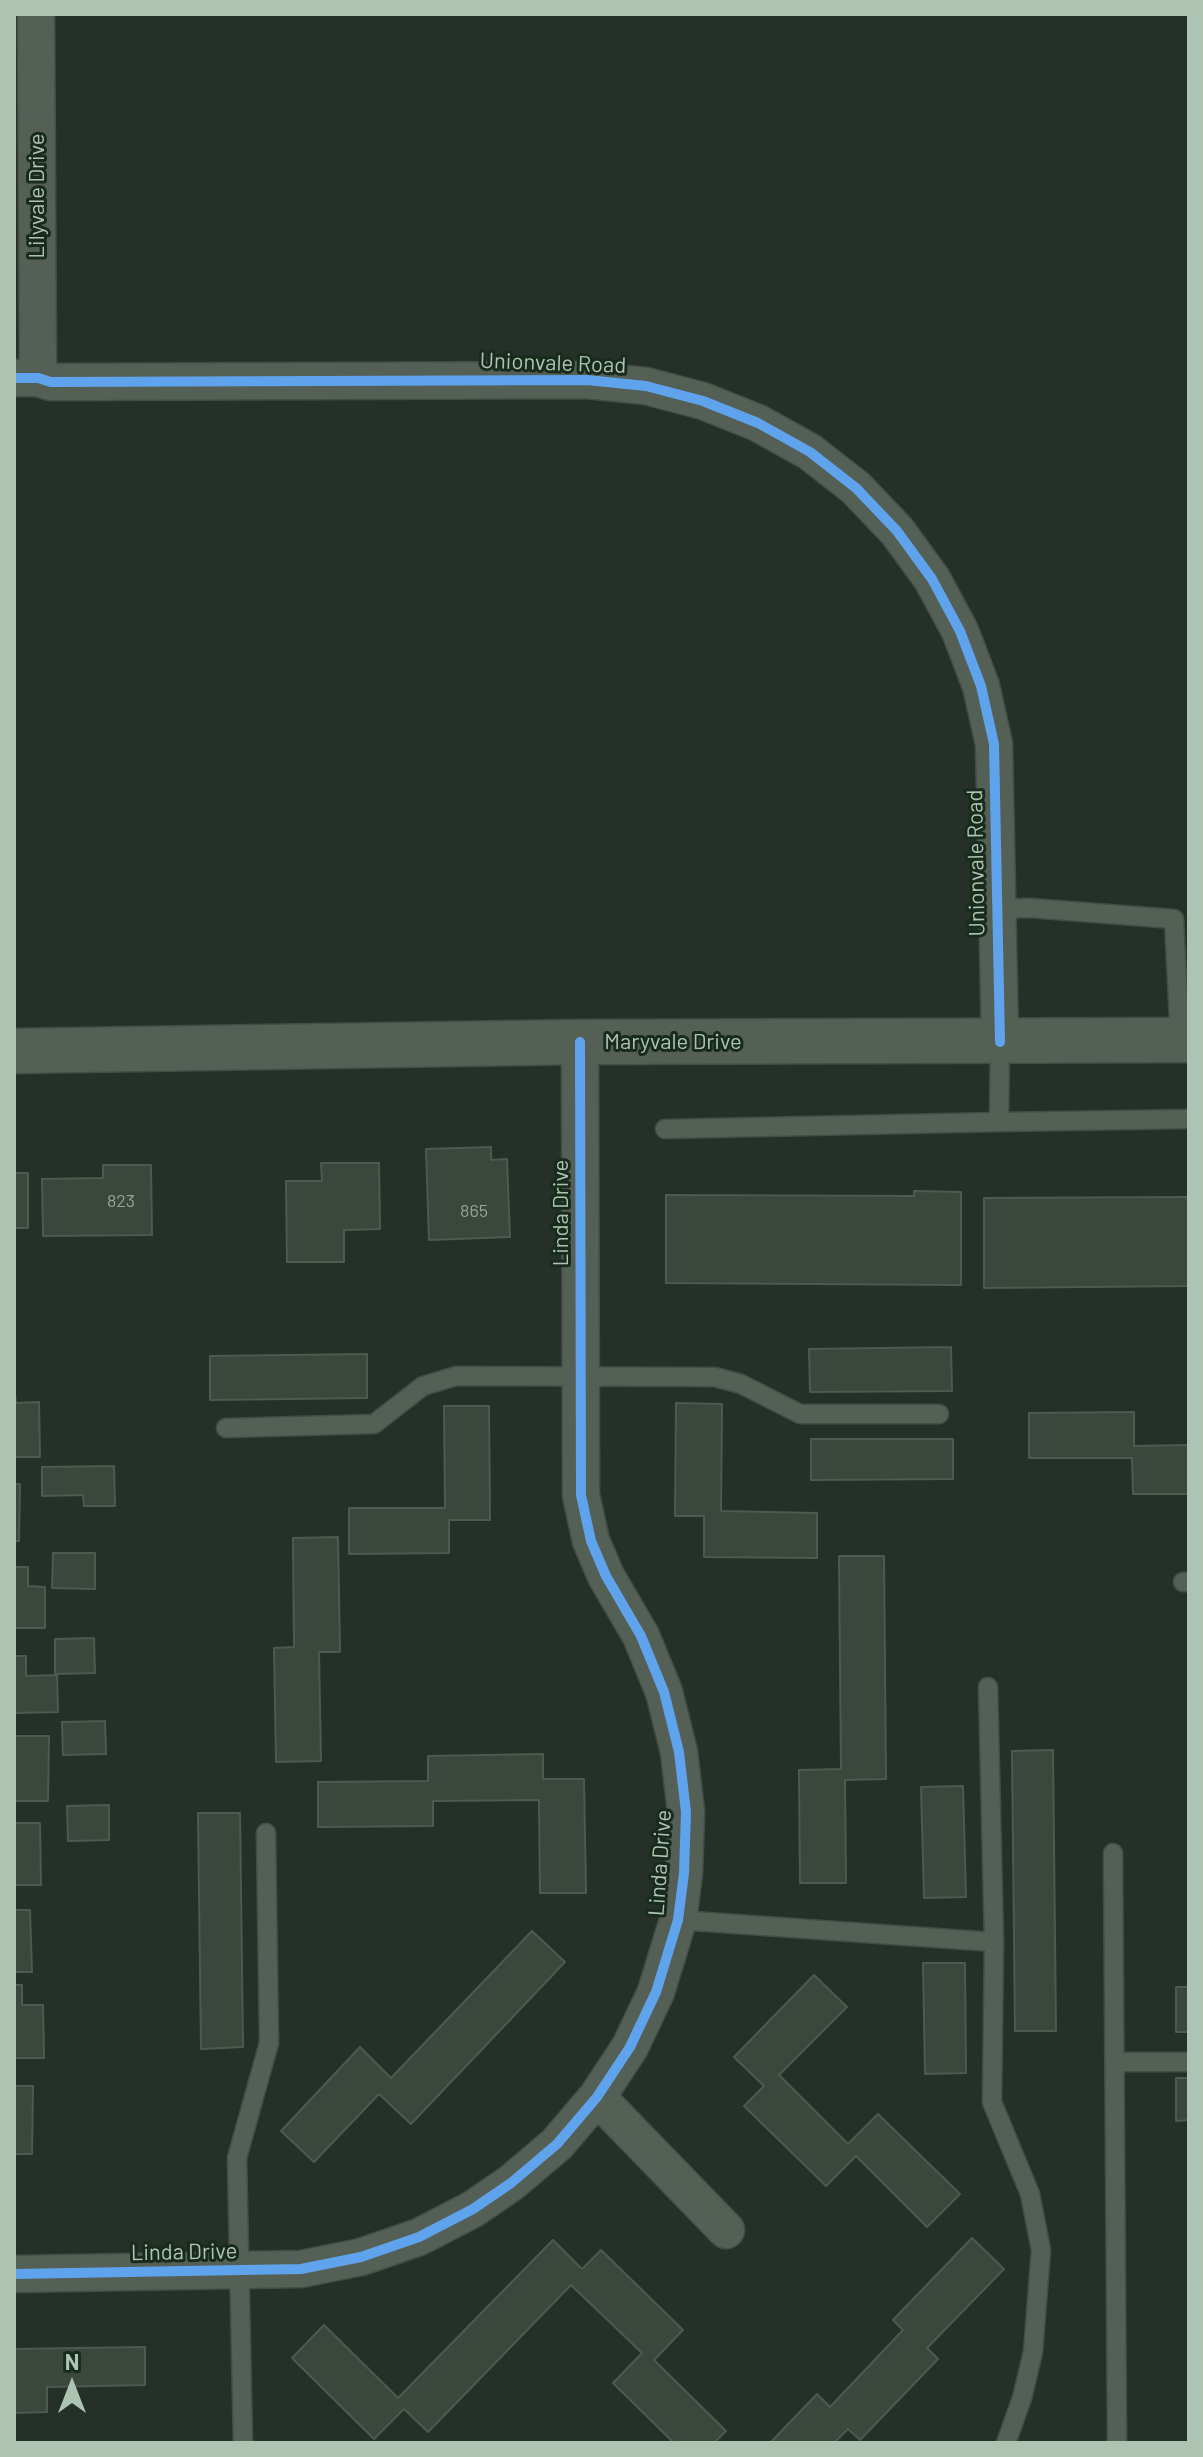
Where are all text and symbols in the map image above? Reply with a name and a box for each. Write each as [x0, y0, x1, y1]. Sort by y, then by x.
street label: Lilyvale Drive [24, 134, 50, 258]
street label: Unionvale Road [479, 347, 627, 379]
street label: Unionvale Road [962, 789, 990, 937]
street label: Maryvale Drive [604, 1029, 742, 1055]
street label: Linda Drive [548, 1160, 574, 1266]
house number: 823 [107, 1190, 135, 1212]
house number: 865 [460, 1200, 488, 1222]
street label: Linda Drive [643, 1809, 677, 1917]
street label: Linda Drive [131, 2238, 237, 2266]
north arrow [32, 2345, 112, 2425]
text: N [65, 2348, 79, 2374]

